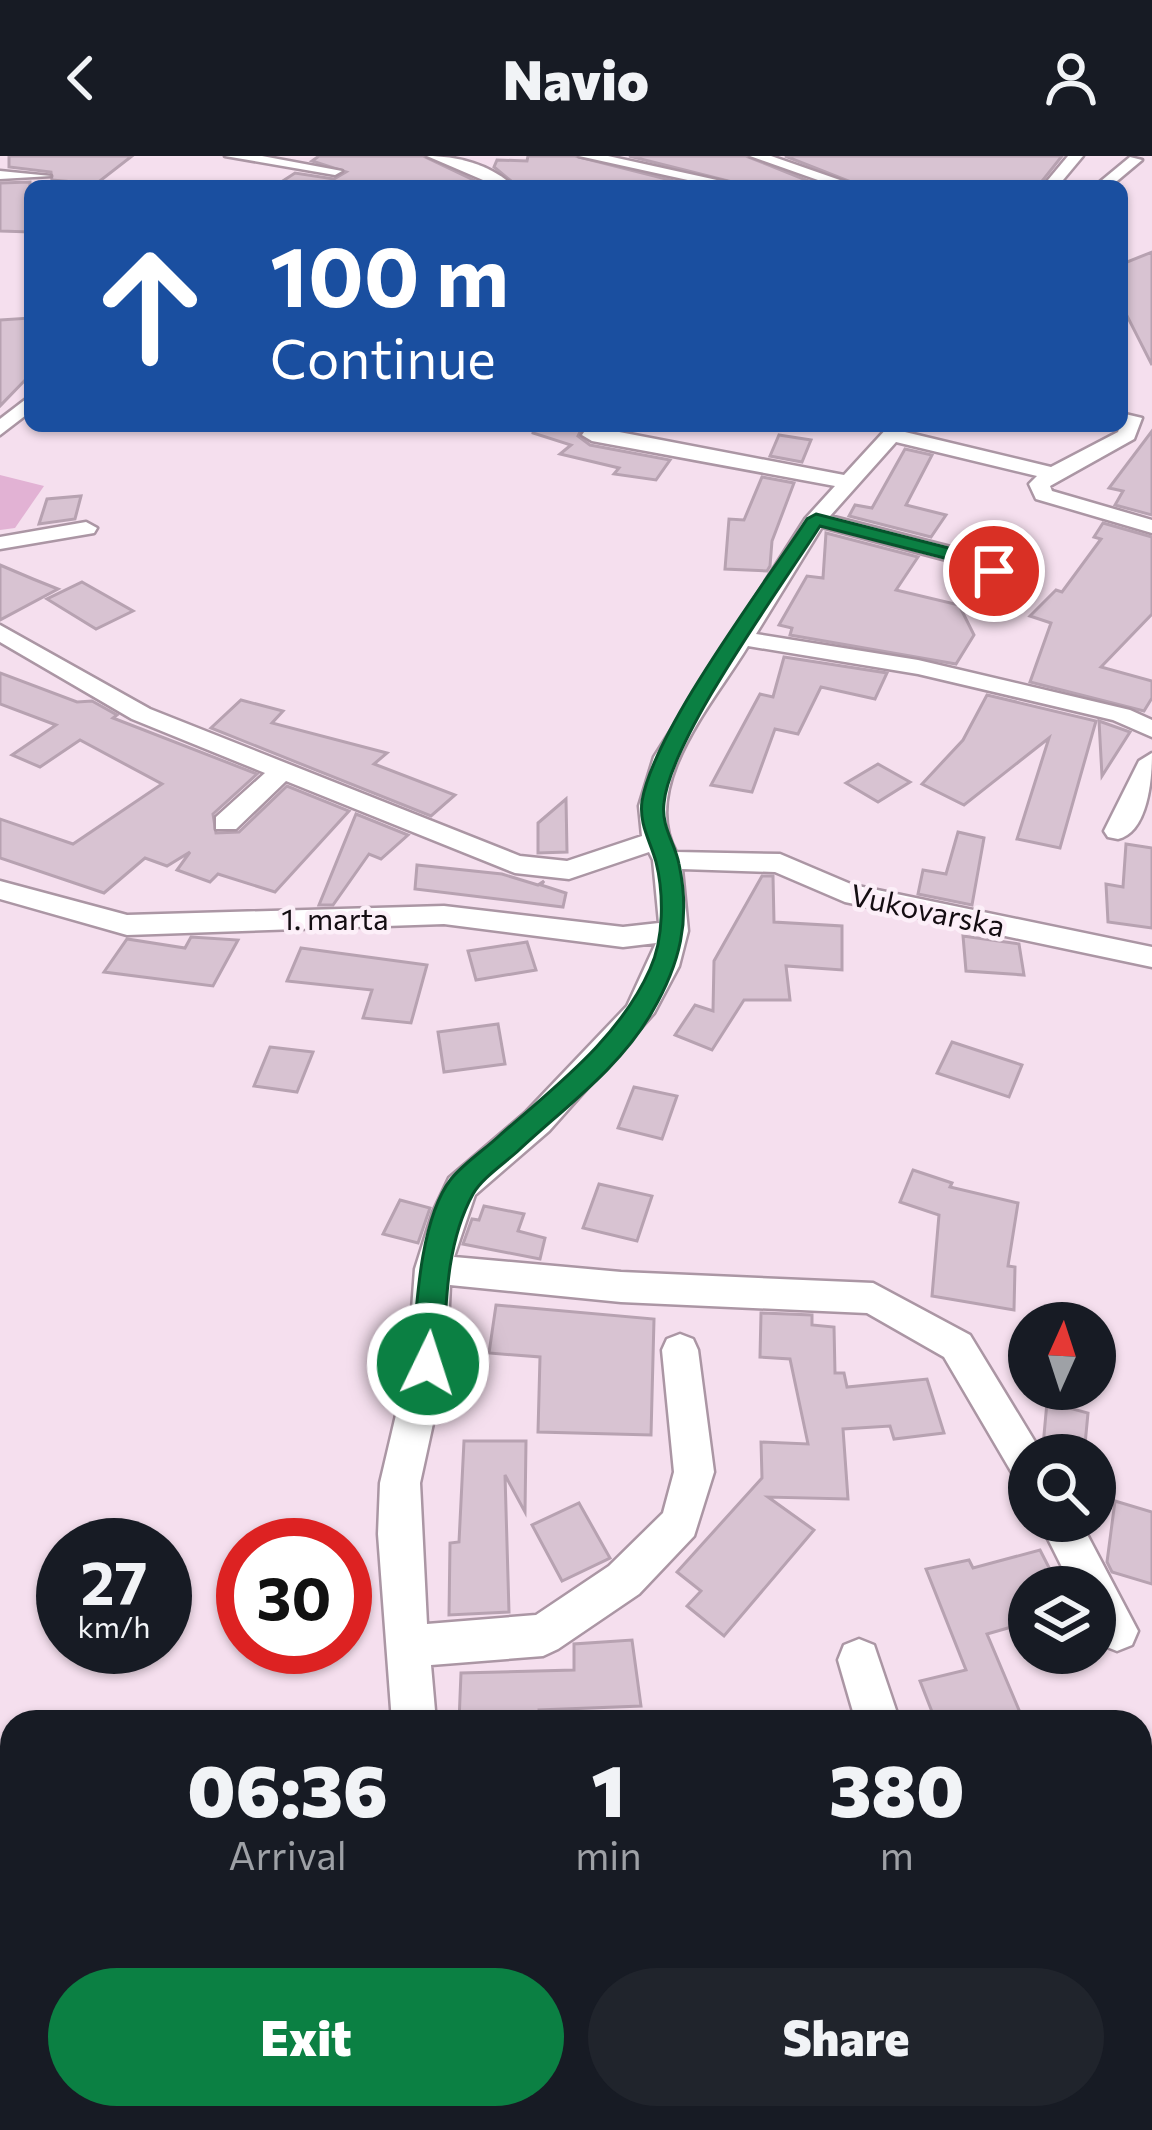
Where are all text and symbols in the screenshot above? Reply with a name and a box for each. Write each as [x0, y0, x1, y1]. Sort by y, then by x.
icon: back [48, 45, 114, 111]
text: Navio [503, 45, 649, 111]
icon: person [1038, 45, 1104, 111]
text: 100 m [270, 222, 509, 324]
icon: ahead [72, 228, 228, 384]
text: Continue [270, 324, 496, 390]
pin [943, 520, 1045, 622]
icon: arrive [961, 538, 1027, 604]
street label: Vukovarska [848, 875, 1008, 943]
street label: 1. marta [281, 899, 389, 936]
position arrow [365, 1301, 491, 1427]
north arrow [1008, 1302, 1116, 1410]
map controls [1008, 1302, 1116, 1674]
button: search [1008, 1434, 1116, 1542]
speed limit sign: 30 [216, 1518, 372, 1674]
text: 27 [81, 1544, 147, 1617]
button: layers [1008, 1566, 1116, 1674]
text: km/h [78, 1607, 150, 1644]
text: 06:36 [187, 1744, 388, 1832]
text: 1 [592, 1744, 625, 1832]
text: 380 [829, 1744, 965, 1832]
text: Arrival [229, 1830, 347, 1878]
text: min [575, 1830, 642, 1878]
text: m [880, 1830, 914, 1878]
button: Exit [48, 1968, 564, 2106]
button: Share [588, 1968, 1104, 2106]

